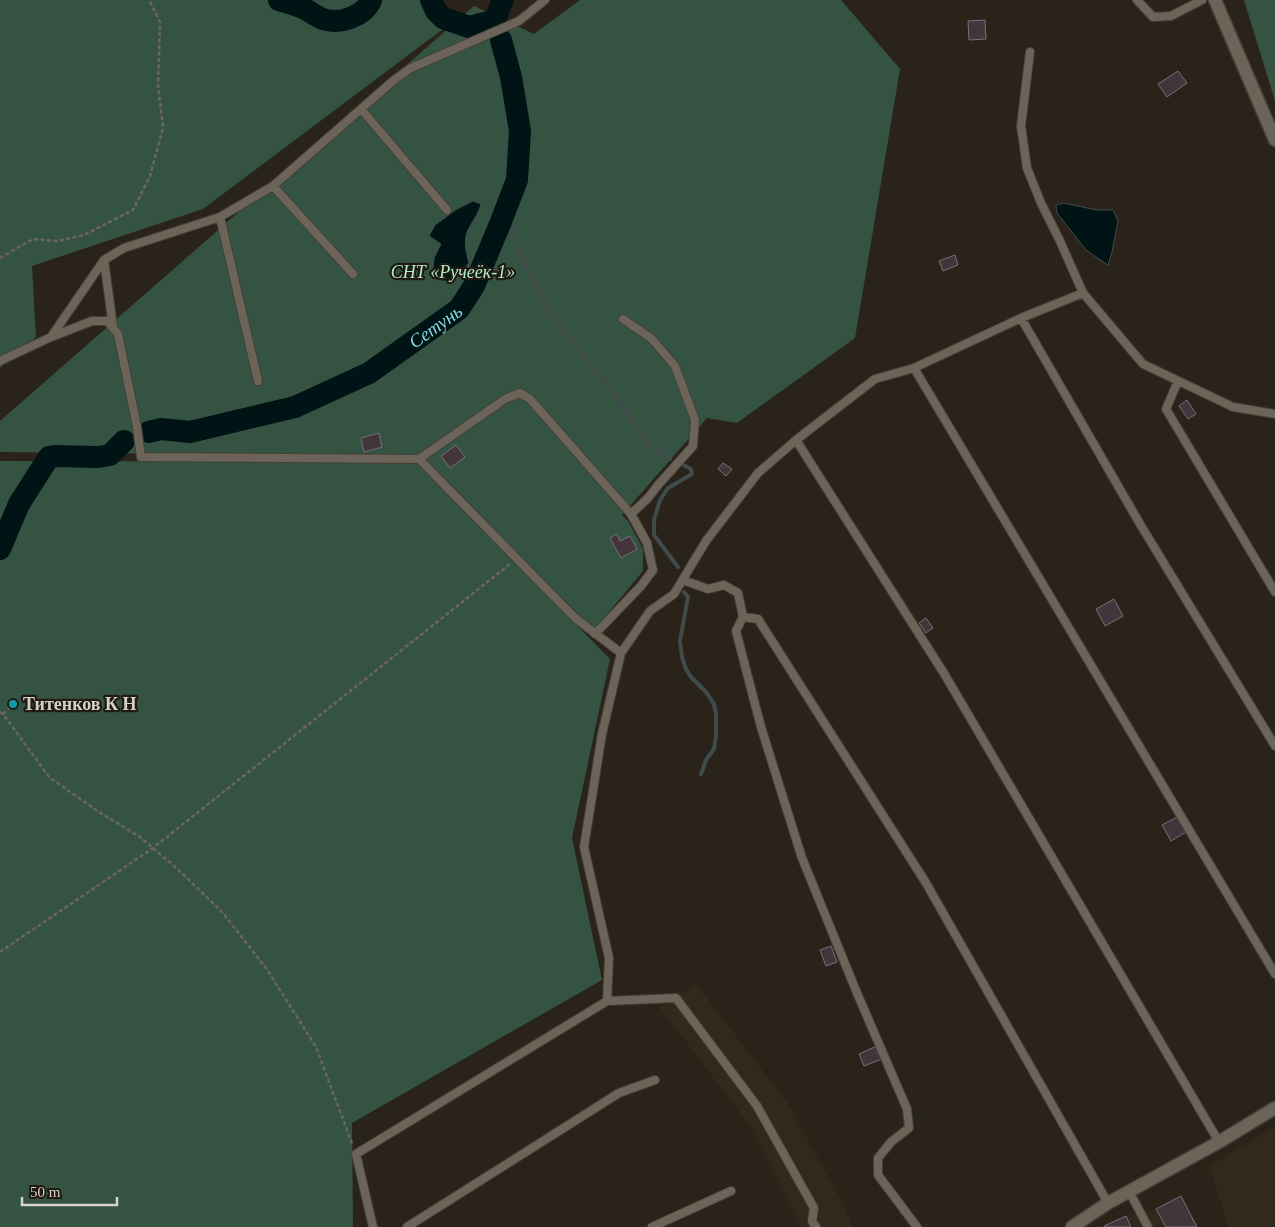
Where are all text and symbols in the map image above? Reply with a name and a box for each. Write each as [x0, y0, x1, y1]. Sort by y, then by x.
park label: СНТ «Ручеёк-1» [391, 262, 515, 282]
water label: Сетунь [404, 300, 466, 352]
place label: Титенков К Н [23, 694, 137, 714]
marker: Титенков К Н [7, 698, 19, 710]
scale bar [22, 1174, 118, 1206]
text: 50 m [30, 1184, 61, 1200]

